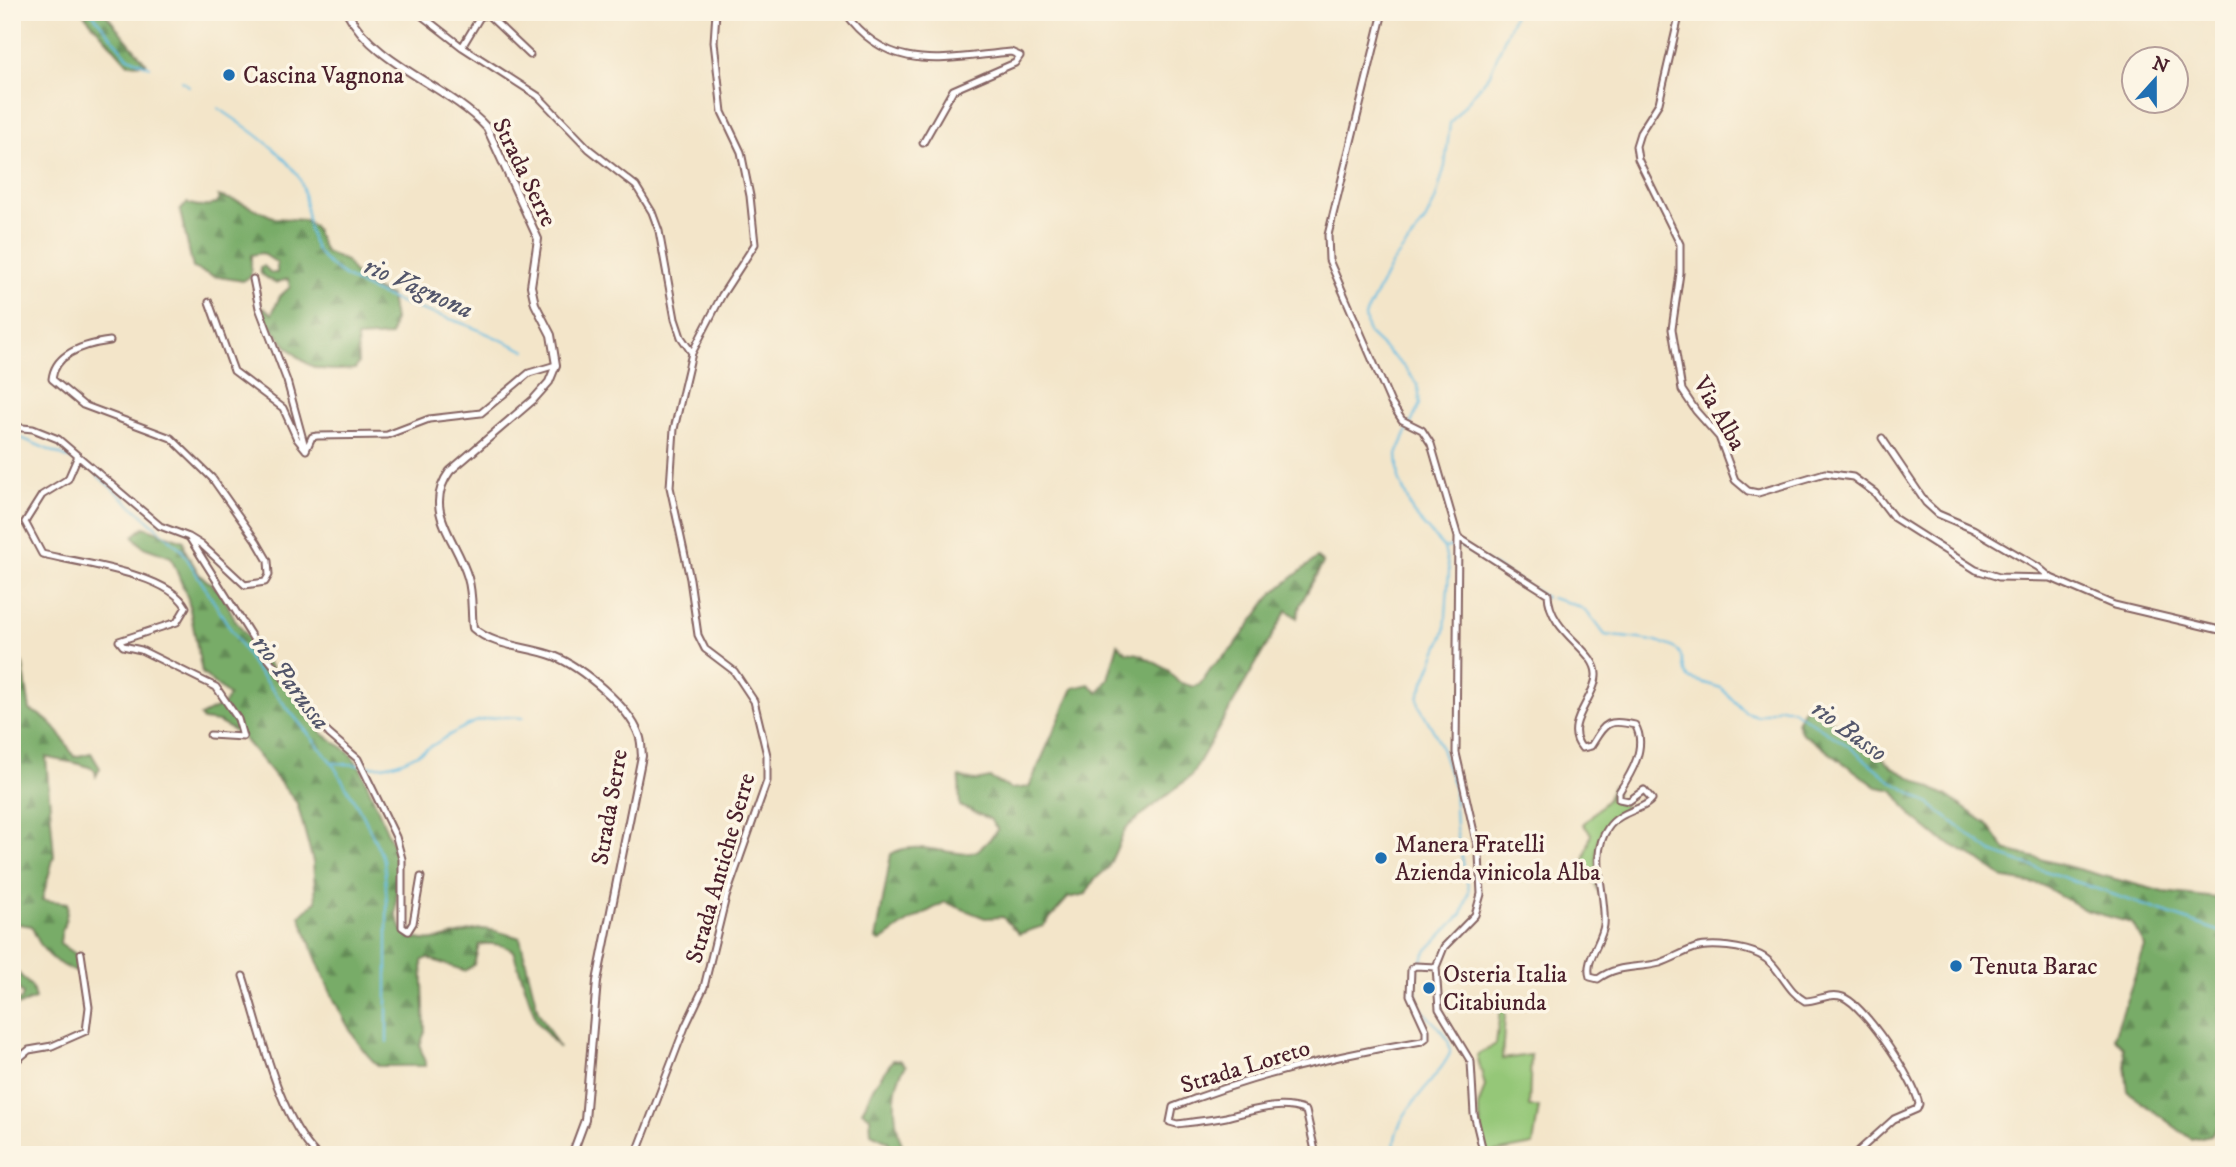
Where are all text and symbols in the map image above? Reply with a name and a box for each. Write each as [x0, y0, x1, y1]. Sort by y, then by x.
north arrow [2120, 46, 2190, 116]
text: N [2149, 52, 2172, 79]
place label: Cascina Vagnona [243, 61, 405, 91]
marker: Cascina Vagnona [221, 67, 237, 83]
street label: Strada Serre [485, 113, 563, 232]
water label: rio Vagnona [359, 250, 478, 327]
street label: Via Alba [1686, 370, 1753, 457]
water label: rio Parussa [244, 629, 337, 737]
water label: rio Basso [1805, 693, 1893, 770]
street label: Strada Serre [585, 747, 635, 867]
street label: Strada Antiche Serre [679, 770, 762, 967]
place label: Manera Fratelli Azienda vinicola Alba [1395, 830, 1601, 888]
marker: Manera Fratelli Azienda vinicola Alba [1373, 850, 1389, 866]
place label: Tenuta Barac [1970, 952, 2098, 982]
marker: Tenuta Barac [1948, 958, 1964, 974]
place label: Osteria Italia Citabiunda [1443, 960, 1568, 1018]
marker: Osteria Italia Citabiunda [1421, 980, 1437, 996]
street label: Strada Loreto [1177, 1033, 1314, 1101]

